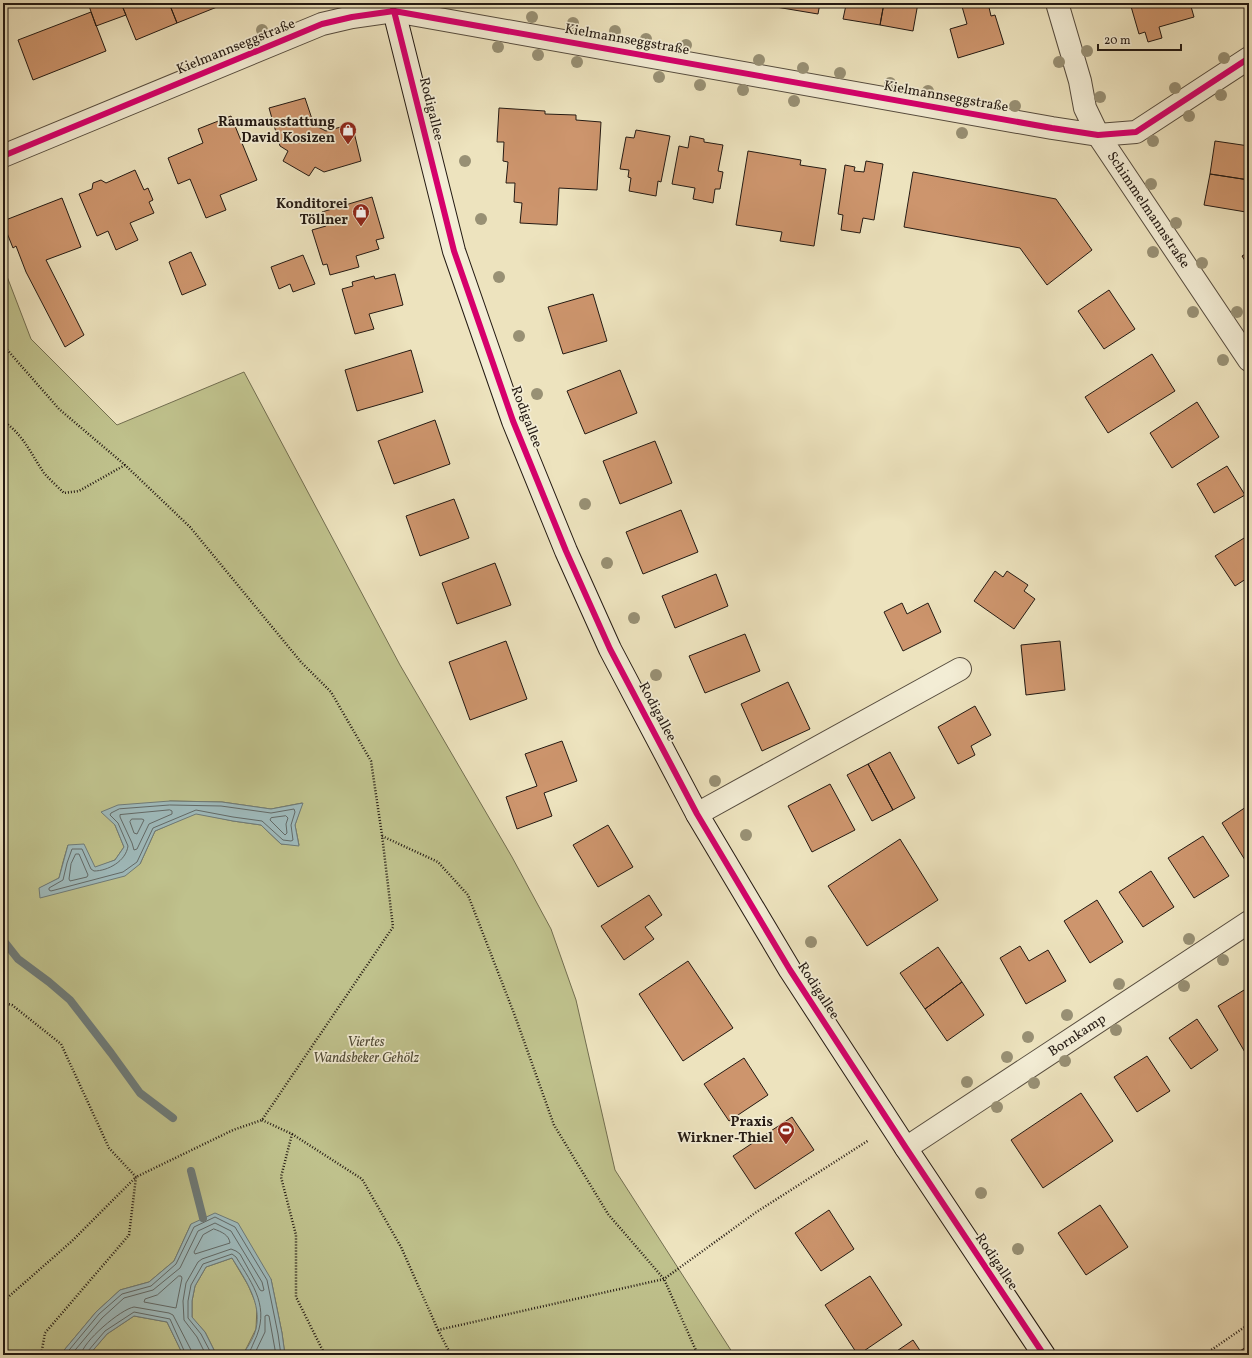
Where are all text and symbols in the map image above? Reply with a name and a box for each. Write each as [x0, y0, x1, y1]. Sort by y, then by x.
street label: Kielmannseggstraße [174, 14, 298, 79]
street label: Kielmannseggstraße [563, 20, 691, 60]
scale bar [1098, 26, 1181, 52]
text: 20 m [1104, 33, 1131, 49]
street label: Rodigallee [414, 75, 448, 143]
street label: Kielmannseggstraße [882, 77, 1010, 117]
place label: Raumausstattung David Kosizen [218, 113, 335, 148]
shop icon: Raumausstattung David Kosizen [338, 120, 358, 145]
street label: Schimmelmannstraße [1102, 148, 1194, 272]
place label: Konditorei Töllner [276, 195, 348, 230]
shop icon: Konditorei Töllner [351, 202, 371, 227]
street label: Rodigallee [506, 383, 547, 451]
street label: Rodigallee [633, 679, 681, 745]
street label: Rodigallee [792, 959, 844, 1024]
street label: Bornkamp [1045, 1009, 1110, 1061]
park label: Viertes Wandsbeker Gehölz [313, 1033, 420, 1068]
place label: Praxis Wirkner-Thiel [677, 1113, 773, 1148]
sports icon: Praxis Wirkner-Thiel [776, 1120, 796, 1145]
street label: Rodigallee [970, 1230, 1022, 1294]

